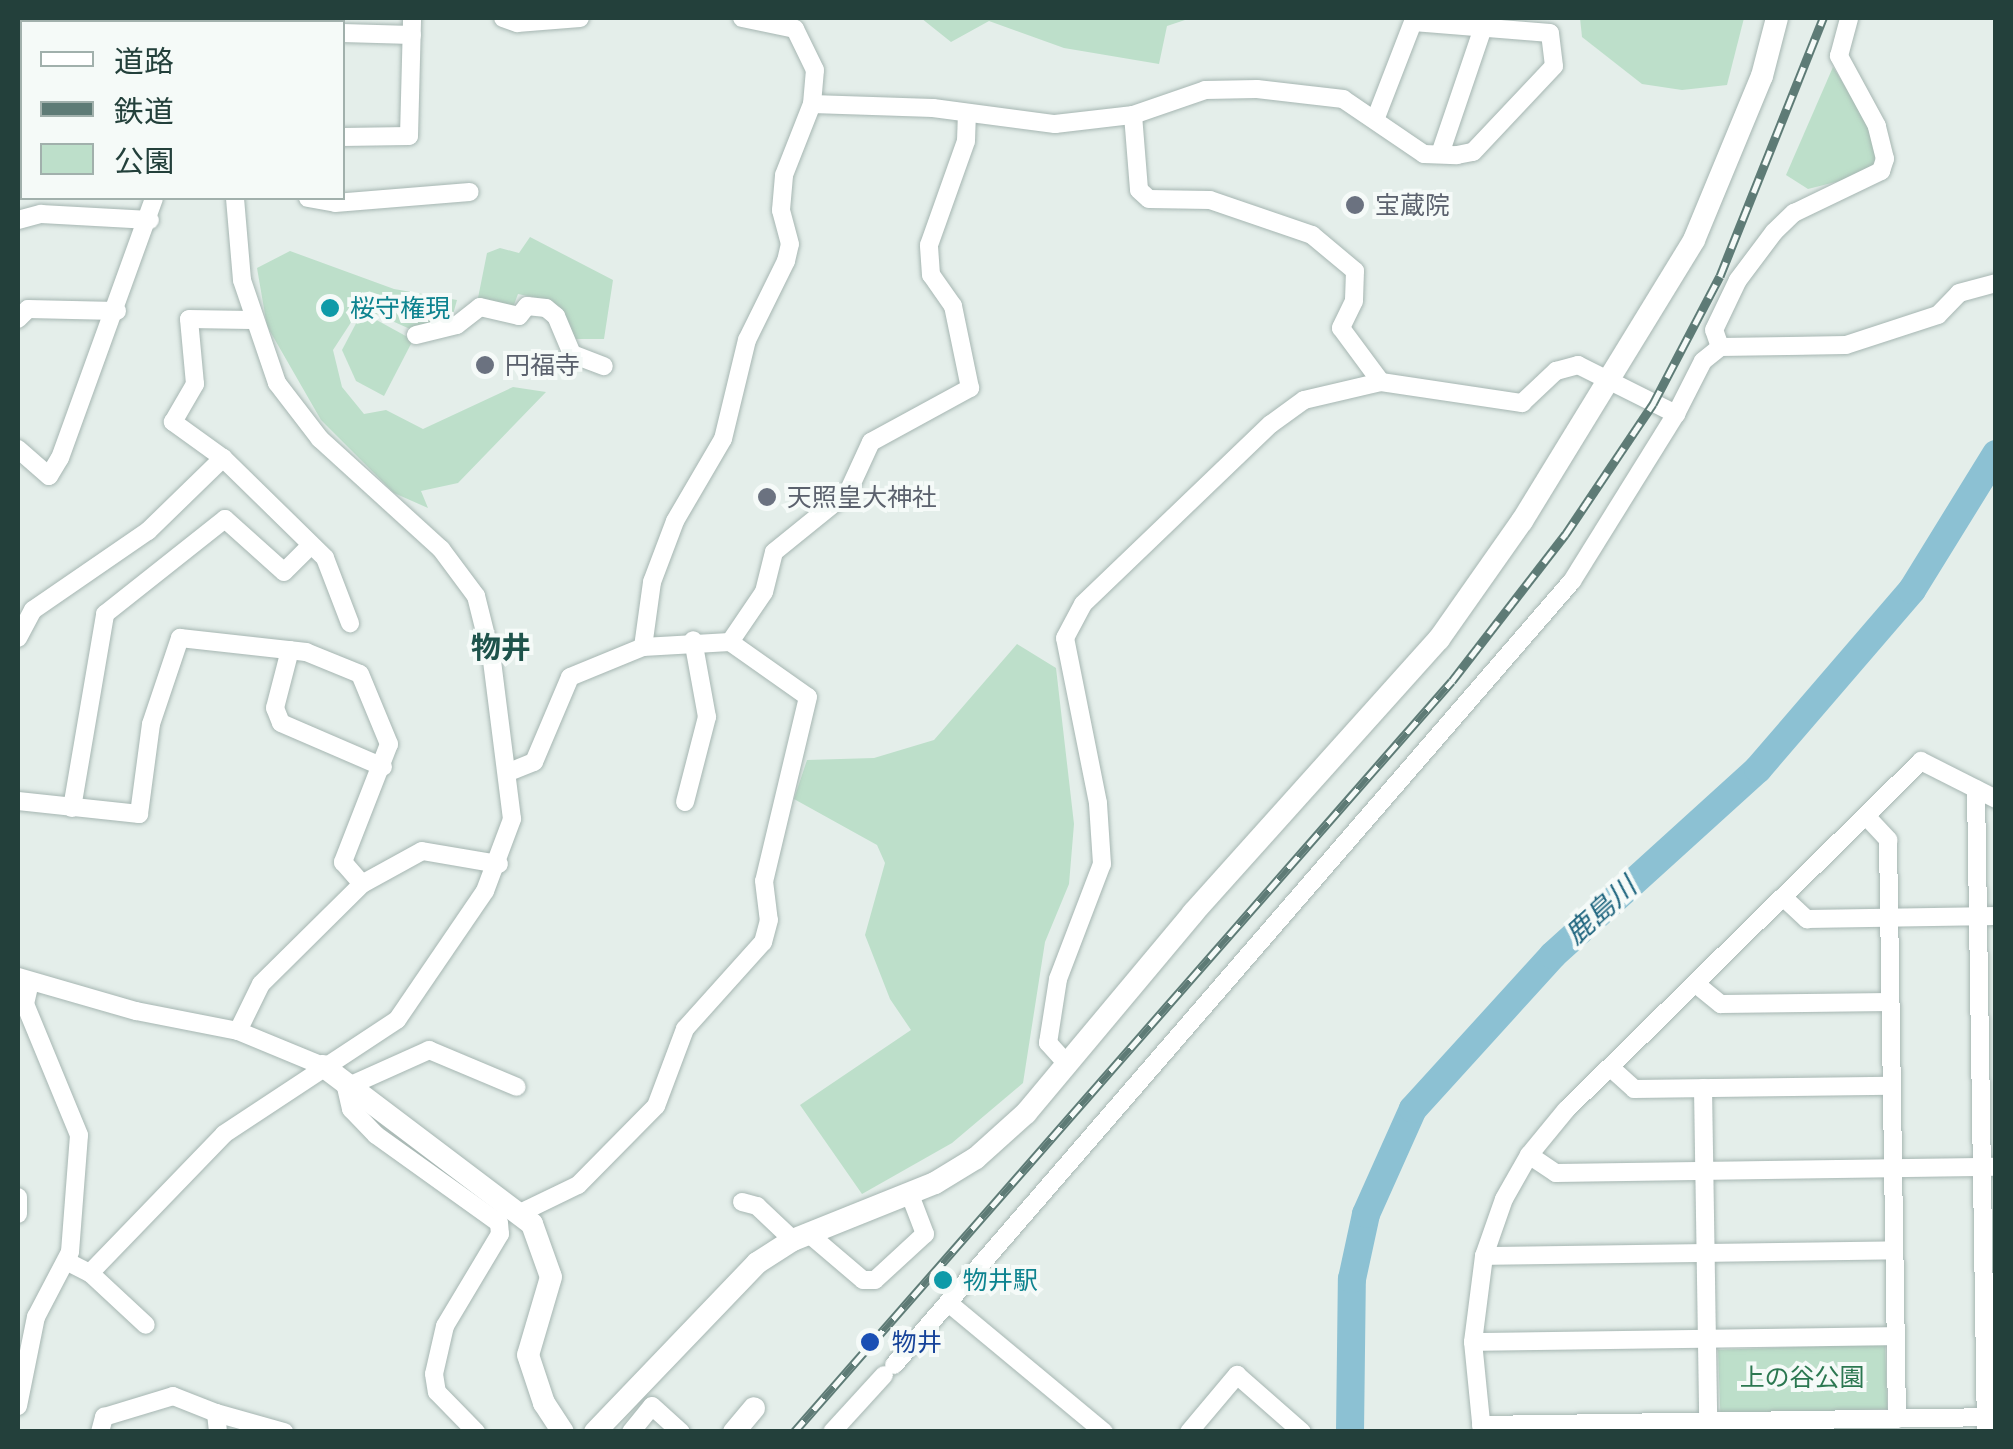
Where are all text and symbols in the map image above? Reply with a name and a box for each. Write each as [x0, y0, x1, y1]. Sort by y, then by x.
legend [20, 20, 345, 200]
text: 道路 [114, 44, 174, 79]
text: 鉄道 [114, 94, 174, 129]
text: 公園 [114, 144, 174, 179]
place label: 宝蔵院 [1375, 190, 1450, 220]
marker: 宝蔵院 [1344, 194, 1366, 216]
place label: 桜守権現 [350, 293, 450, 323]
marker: 桜守権現 [319, 297, 341, 319]
place label: 円福寺 [505, 350, 580, 380]
marker: 円福寺 [474, 354, 496, 376]
place label: 天照皇大神社 [787, 482, 937, 512]
marker: 天照皇大神社 [756, 486, 778, 508]
district label: 物井 [471, 630, 531, 666]
water label: 鹿島川 [1559, 870, 1643, 952]
place label: 物井駅 [963, 1265, 1038, 1295]
marker: 物井駅 [932, 1269, 954, 1291]
place label: 物井 [892, 1327, 942, 1357]
marker: 物井 [857, 1329, 883, 1355]
park label: 上の谷公園 [1740, 1362, 1864, 1392]

